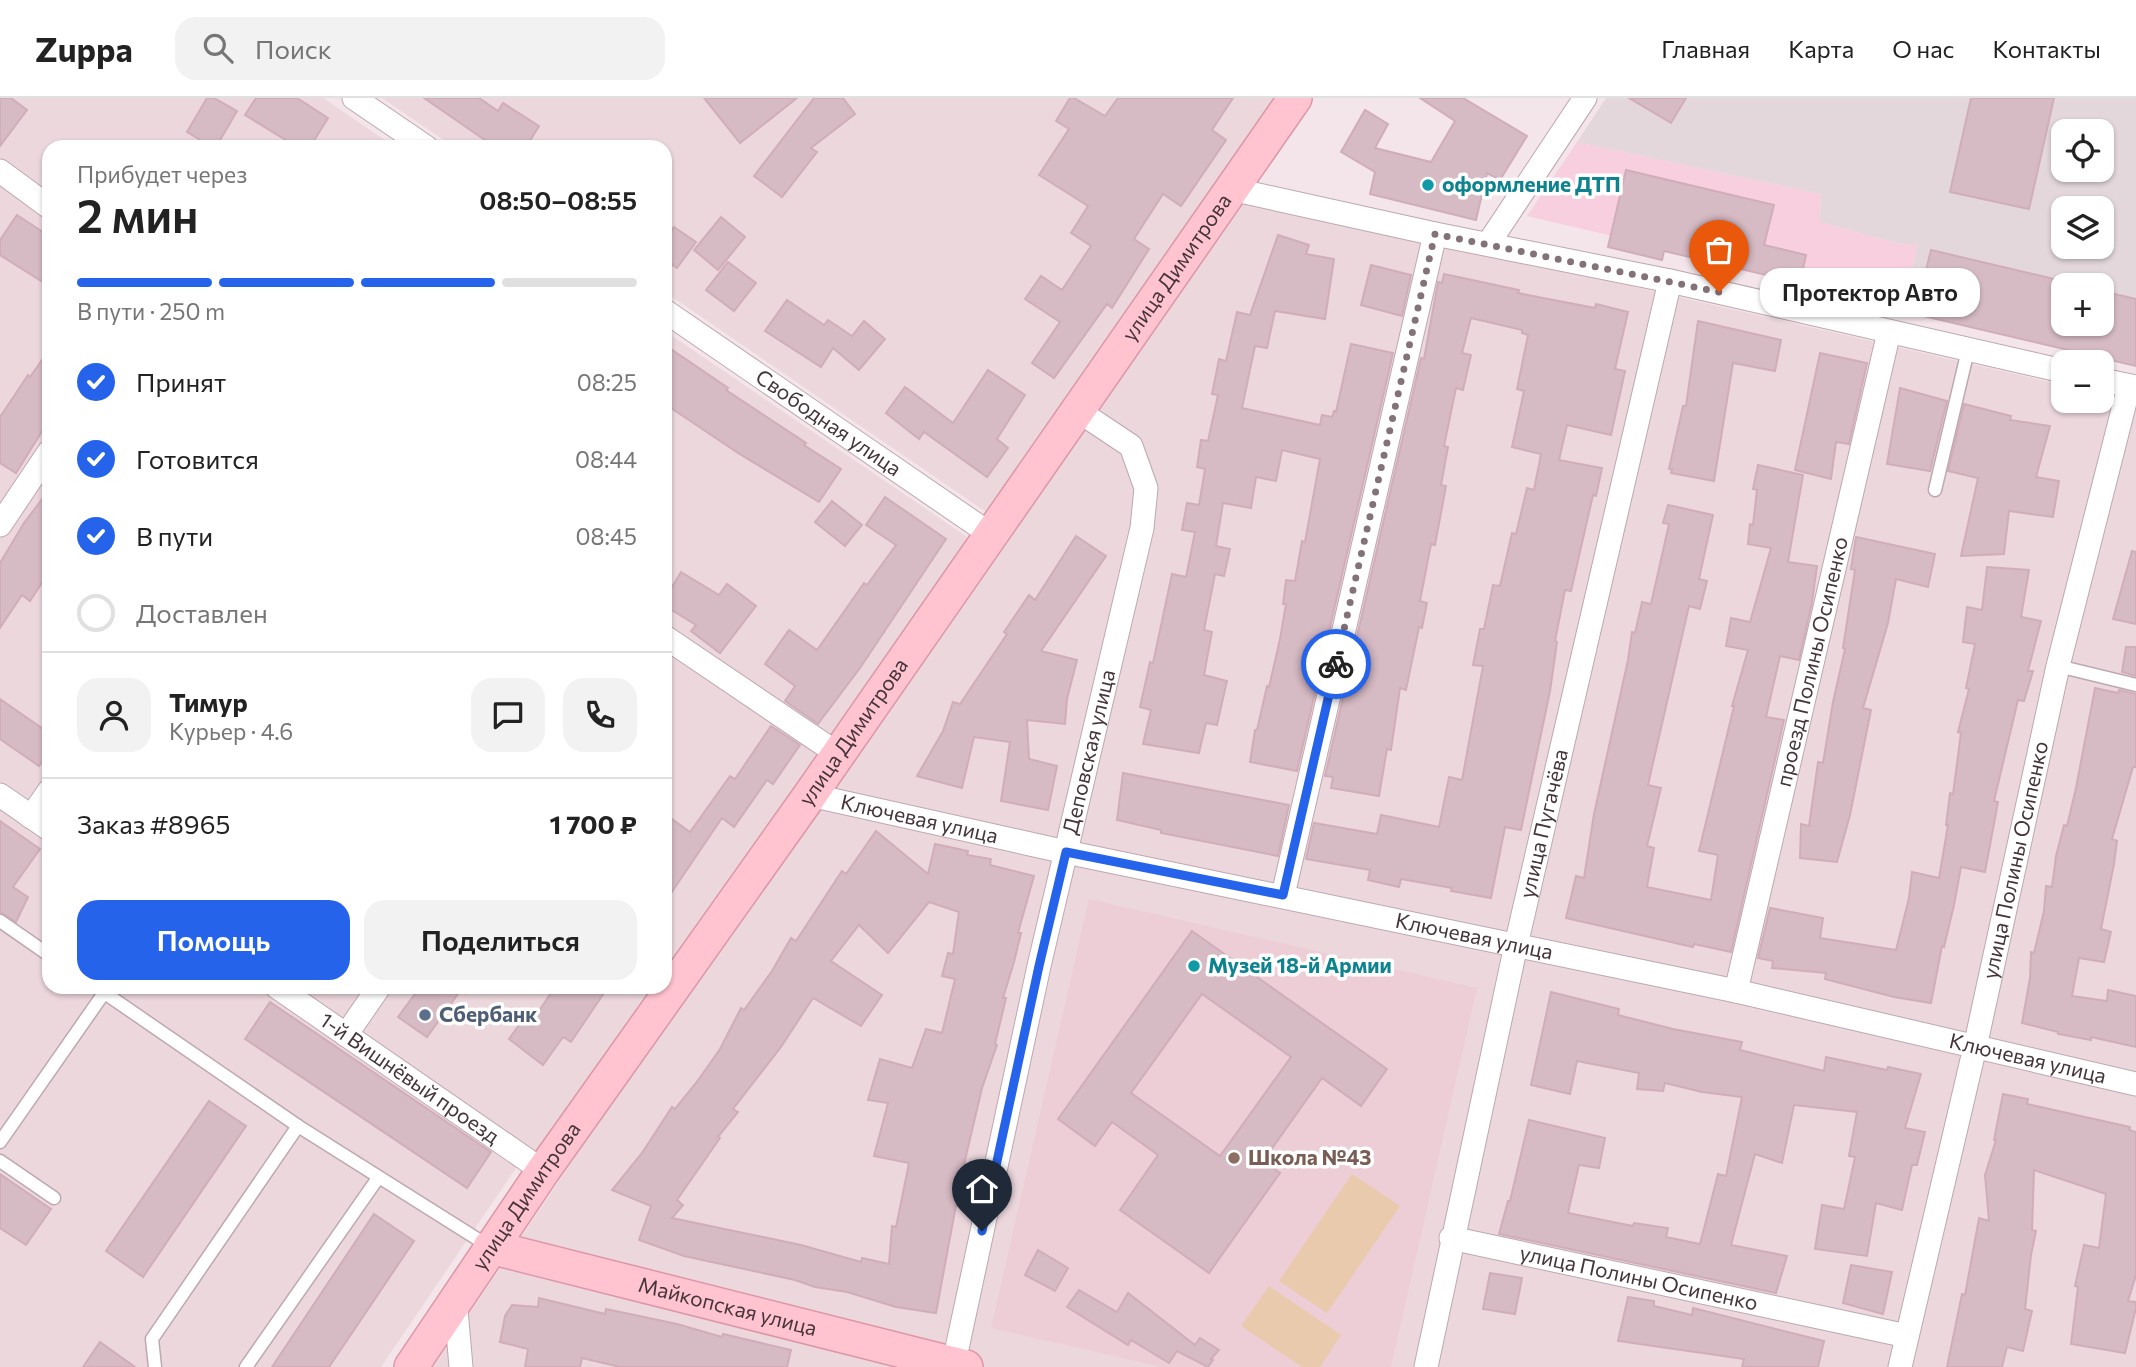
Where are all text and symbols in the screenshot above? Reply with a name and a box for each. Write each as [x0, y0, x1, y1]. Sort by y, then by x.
search box [175, 17, 665, 80]
text: Zuppa [35, 28, 133, 69]
icon: search [199, 29, 237, 67]
text: Поиск [255, 33, 332, 64]
text: Главная [1661, 34, 1750, 63]
text: Карта [1788, 34, 1854, 63]
text: О нас [1892, 34, 1954, 63]
text: Контакты [1992, 34, 2101, 63]
map controls [2051, 119, 2114, 413]
button: locate [2051, 119, 2114, 182]
text: Прибудет через [77, 160, 247, 188]
place label: оформление ДТП [1442, 171, 1621, 196]
marker: оформление ДТП [1420, 177, 1436, 193]
text: 08:50–08:55 [479, 184, 637, 215]
text: 2 мин [77, 186, 199, 242]
street label: улица Димитрова [1116, 188, 1236, 345]
button: layers [2051, 196, 2114, 259]
pin [1689, 220, 1749, 292]
icon: bag [1700, 231, 1738, 269]
callout: Протектор Авто [1761, 268, 1982, 316]
button: + [2051, 273, 2114, 336]
text: Протектор Авто [1782, 278, 1958, 306]
text: В пути · 250 m [77, 297, 225, 325]
button: − [2051, 350, 2114, 413]
icon: check [77, 363, 115, 401]
street label: Свободная улица [752, 363, 907, 480]
text: Принят [136, 366, 226, 397]
text: 08:25 [577, 368, 637, 396]
icon: check [77, 440, 115, 478]
text: Готовится [136, 443, 259, 474]
text: 08:44 [575, 445, 637, 473]
icon: check [77, 517, 115, 555]
text: В пути [136, 520, 213, 551]
text: 08:45 [576, 522, 637, 550]
street label: проезд Полины Осипенко [1770, 534, 1852, 789]
text: Доставлен [136, 597, 268, 628]
courier [1301, 629, 1371, 699]
icon: bike [1317, 645, 1355, 683]
street label: улица Димитрова [793, 653, 912, 810]
street label: Деповская улица [1056, 667, 1119, 836]
button: person [77, 678, 151, 752]
button: chat [471, 678, 545, 752]
button: phone [563, 678, 637, 752]
text: Тимур [169, 686, 248, 717]
text: Курьер · 4.6 [169, 717, 293, 745]
street label: улица Полины Осипенко [1976, 738, 2052, 981]
street label: улица Пугачёва [1513, 746, 1572, 900]
street label: Ключевая улица [839, 788, 1001, 847]
text: Заказ #8965 [77, 808, 230, 839]
text: 1 700 ₽ [549, 808, 637, 839]
button: Помощь [77, 900, 350, 980]
button: Поделиться [364, 900, 637, 980]
street label: Ключевая улица [1393, 907, 1555, 964]
place label: Музей 18-й Армии [1208, 952, 1392, 977]
marker: Музей 18-й Армии [1186, 958, 1202, 974]
place label: Сбербанк [439, 1001, 537, 1026]
street label: 1-й Вишнёвый проезд [316, 1007, 505, 1148]
marker: Сбербанк [417, 1007, 433, 1023]
street label: Ключевая улица [1947, 1027, 2109, 1088]
street label: улица Димитрова [466, 1117, 585, 1274]
place label: Школа №43 [1248, 1144, 1372, 1169]
marker: Школа №43 [1226, 1150, 1242, 1166]
pin [952, 1159, 1012, 1231]
icon: home [963, 1170, 1001, 1208]
street label: улица Полины Осипенко [1518, 1239, 1760, 1315]
street label: Майкопская улица [636, 1271, 820, 1340]

